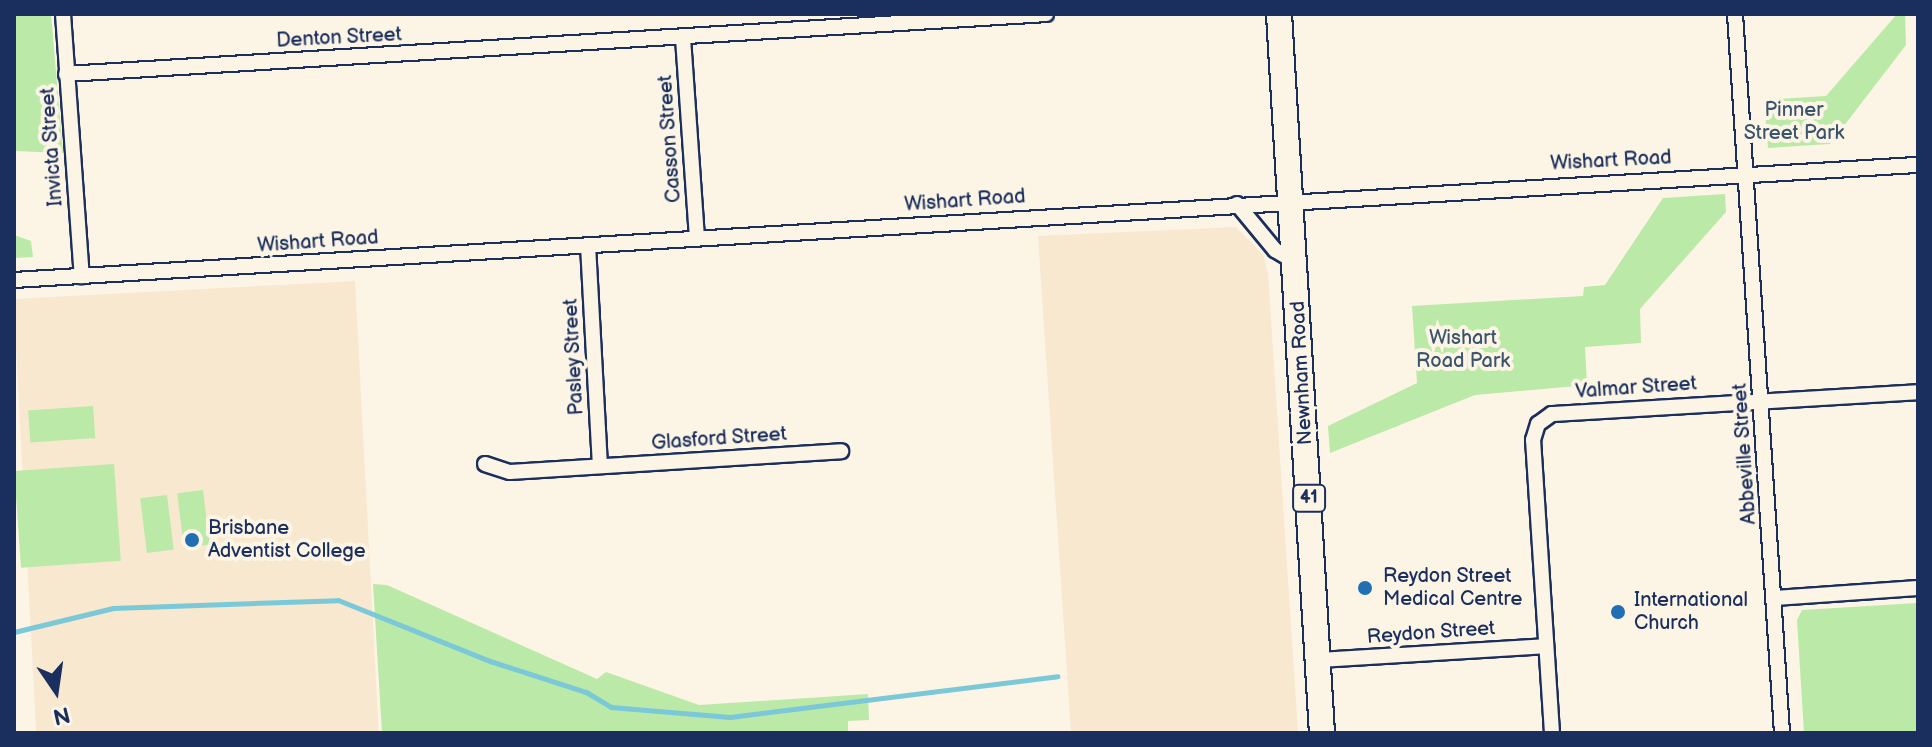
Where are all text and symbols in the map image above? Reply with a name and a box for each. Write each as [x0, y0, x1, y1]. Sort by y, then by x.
street label: Denton Street [275, 23, 403, 53]
street label: Casson Street [654, 74, 686, 204]
street label: Invicta Street [36, 87, 68, 207]
park label: Pinner Street Park [1744, 99, 1844, 146]
street label: Wishart Road [1550, 146, 1672, 176]
street label: Wishart Road [904, 185, 1026, 217]
street label: Wishart Road [257, 226, 379, 258]
street label: Pasley Street [559, 297, 589, 417]
street label: Newnham Road [1286, 300, 1318, 446]
park label: Wishart Road Park [1416, 326, 1510, 373]
street label: Valmar Street [1574, 372, 1698, 404]
street label: Abbeville Street [1728, 382, 1762, 526]
street label: Glasford Street [650, 422, 788, 456]
road number: 41 [1291, 484, 1327, 512]
place label: Brisbane Adventist College [208, 516, 366, 563]
marker: Brisbane Adventist College [183, 531, 201, 549]
place label: Reydon Street Medical Centre [1383, 564, 1522, 611]
marker: Reydon Street Medical Centre [1354, 577, 1376, 599]
place label: International Church [1634, 588, 1748, 635]
marker: International Church [1609, 603, 1627, 621]
street label: Reydon Street [1366, 617, 1496, 649]
north arrow [16, 651, 96, 731]
text: N [50, 700, 73, 730]

